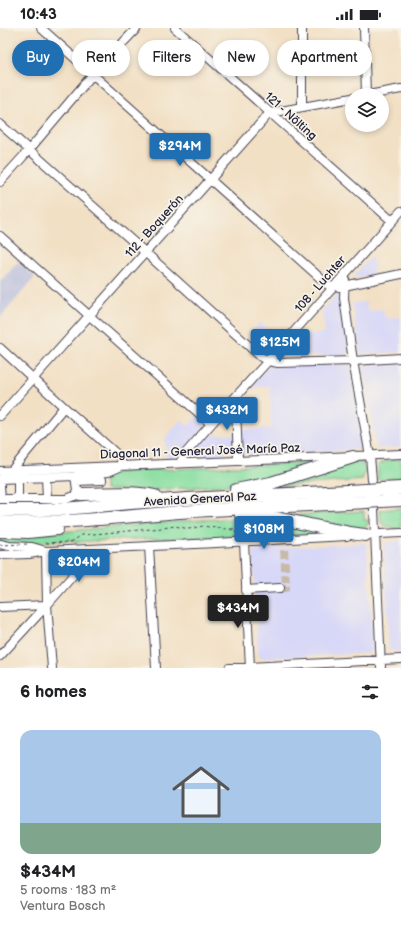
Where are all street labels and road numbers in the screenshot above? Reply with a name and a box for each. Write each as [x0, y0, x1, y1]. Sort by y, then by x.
street label: 121 - Nölting [262, 89, 320, 144]
street label: 112 - Boquerón [122, 191, 187, 261]
street label: 108 - Luchter [292, 253, 349, 316]
street label: Diagonal 11 - General José María Paz [100, 441, 301, 462]
street label: Avenida General Paz [143, 489, 257, 510]

